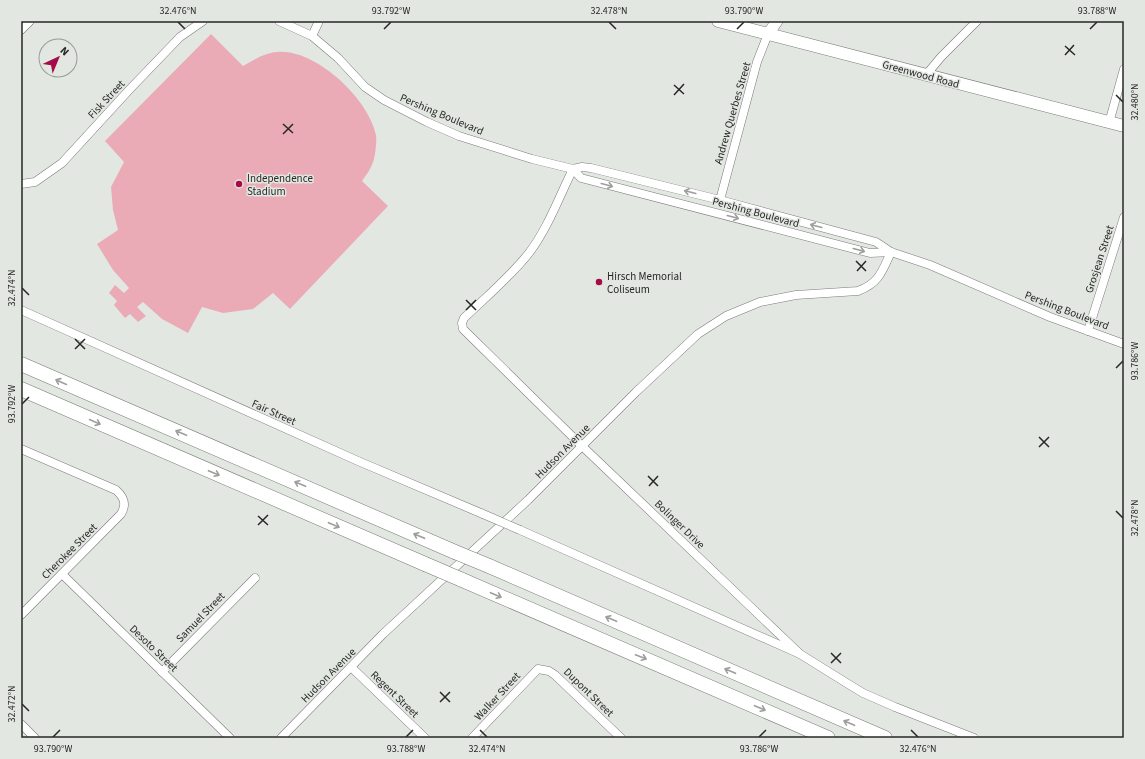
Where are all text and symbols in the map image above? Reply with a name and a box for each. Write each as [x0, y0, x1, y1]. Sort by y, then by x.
text: 32.476°N [159, 4, 197, 18]
text: 93.792°W [372, 4, 410, 18]
text: 32.478°N [590, 4, 628, 18]
text: 93.790°W [725, 4, 763, 18]
text: 93.788°W [1078, 4, 1116, 18]
north arrow [38, 38, 78, 78]
text: N [57, 43, 72, 59]
street label: Greenwood Road [881, 57, 961, 92]
street label: Andrew Querbes Street [711, 60, 754, 166]
street label: Fisk Street [85, 76, 128, 122]
text: 32.480°N [1128, 83, 1142, 121]
street label: Pershing Boulevard [398, 90, 486, 139]
place label: Independence Stadium [247, 171, 313, 199]
marker: Independence Stadium [234, 179, 244, 189]
one-way arrow [600, 181, 613, 189]
one-way arrow [684, 188, 697, 196]
street label: Pershing Boulevard [711, 194, 801, 231]
one-way arrow [726, 214, 739, 222]
one-way arrow [809, 222, 822, 229]
street label: Grosjean Street [1081, 223, 1118, 295]
one-way arrow [852, 247, 865, 255]
text: 32.474°N [5, 269, 19, 307]
place label: Hirsch Memorial Coliseum [607, 269, 682, 297]
marker: Hirsch Memorial Coliseum [594, 277, 604, 287]
street label: Pershing Boulevard [1022, 287, 1111, 333]
text: 93.786°W [1128, 342, 1142, 380]
one-way arrow [56, 377, 68, 385]
text: 93.792°W [5, 385, 19, 423]
street label: Fair Street [249, 396, 299, 429]
one-way arrow [89, 418, 101, 426]
street label: Hudson Avenue [532, 420, 593, 482]
one-way arrow [175, 429, 187, 436]
one-way arrow [208, 470, 220, 478]
one-way arrow [295, 480, 307, 488]
street label: Bolinger Drive [651, 497, 709, 553]
text: 32.478°N [1128, 499, 1142, 537]
street label: Cherokee Street [38, 520, 101, 583]
one-way arrow [327, 522, 339, 529]
one-way arrow [414, 532, 426, 539]
street label: Samuel Street [173, 589, 228, 646]
one-way arrow [489, 592, 501, 599]
one-way arrow [605, 615, 617, 622]
street label: Desoto Street [126, 621, 181, 675]
street label: Hudson Avenue [298, 644, 359, 706]
one-way arrow [635, 654, 647, 662]
street label: Dupont Street [560, 665, 617, 720]
street label: Regent Street [367, 667, 422, 721]
one-way arrow [724, 667, 736, 674]
street label: Walker Street [471, 669, 524, 724]
text: 32.472°N [5, 685, 19, 723]
one-way arrow [754, 705, 766, 713]
one-way arrow [844, 718, 856, 726]
text: 93.790°W [34, 742, 72, 756]
text: 93.788°W [387, 742, 425, 756]
text: 32.474°N [468, 742, 506, 756]
text: 93.786°W [740, 742, 778, 756]
text: 32.476°N [899, 742, 937, 756]

